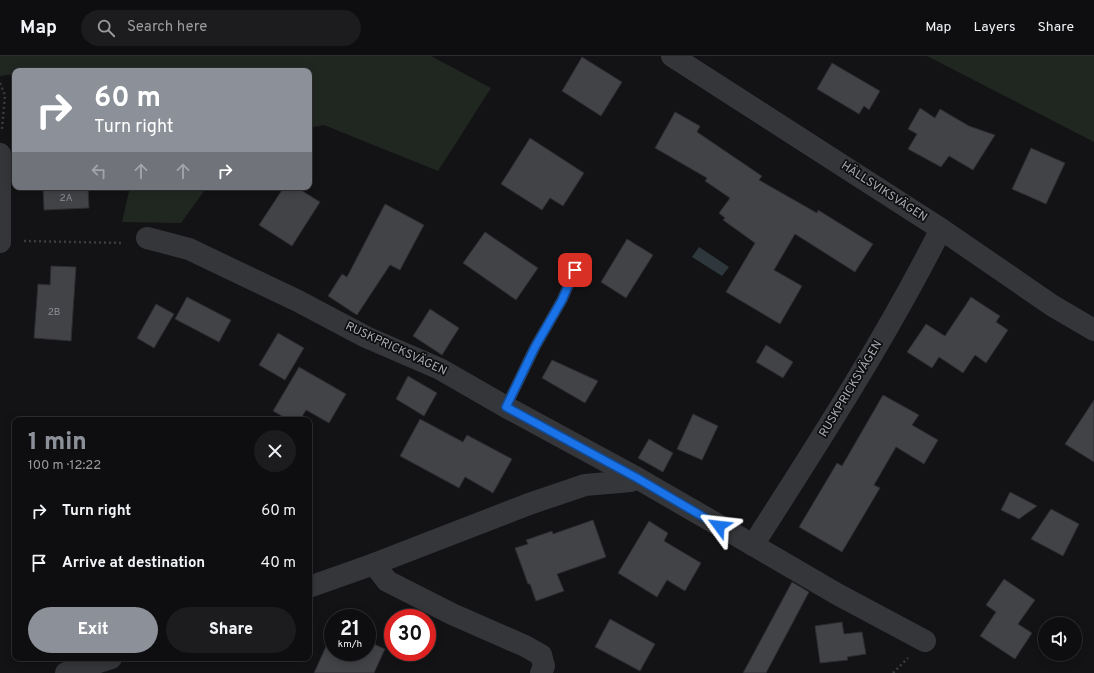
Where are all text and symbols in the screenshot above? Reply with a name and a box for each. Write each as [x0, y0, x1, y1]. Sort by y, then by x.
search box [81, 10, 361, 46]
text: Map [20, 16, 57, 40]
icon: search [95, 17, 117, 39]
text: Search here [127, 18, 207, 37]
text: Map [925, 19, 951, 36]
text: Layers [973, 19, 1015, 36]
text: Share [1037, 19, 1074, 36]
text: 60 m [94, 81, 161, 117]
icon: right [28, 84, 80, 136]
text: Turn right [94, 116, 174, 139]
street label: HÄLLSVIKSVÄGEN [838, 158, 930, 226]
icon: left [88, 160, 110, 182]
icon: ahead [130, 160, 152, 182]
icon: ahead [172, 160, 194, 182]
icon: right [214, 160, 236, 182]
house number: 2A [60, 192, 73, 205]
pin [558, 253, 592, 287]
icon: arrive [564, 259, 586, 281]
house number: 2B [48, 306, 60, 319]
street label: RUSKPRICKSVÄGEN [343, 318, 449, 380]
street label: RUSKPRICKSVÄGEN [816, 338, 886, 440]
text: 1 min [28, 428, 87, 458]
button: close [254, 430, 296, 472]
text: 100 m · 12:22 [28, 458, 101, 474]
icon: right [28, 500, 50, 522]
text: Turn right [62, 502, 131, 521]
text: 60 m [261, 502, 296, 521]
position arrow [698, 505, 740, 547]
icon: arrive [28, 552, 50, 574]
text: Arrive at destination [62, 554, 205, 573]
text: 40 m [261, 554, 296, 573]
button: Exit [28, 607, 158, 653]
button: Share [166, 607, 296, 653]
speed limit sign: 30 [384, 609, 436, 661]
text: 21 [340, 617, 360, 643]
map controls [1038, 617, 1082, 661]
button: sound [1038, 617, 1082, 661]
text: km/h [338, 638, 362, 651]

